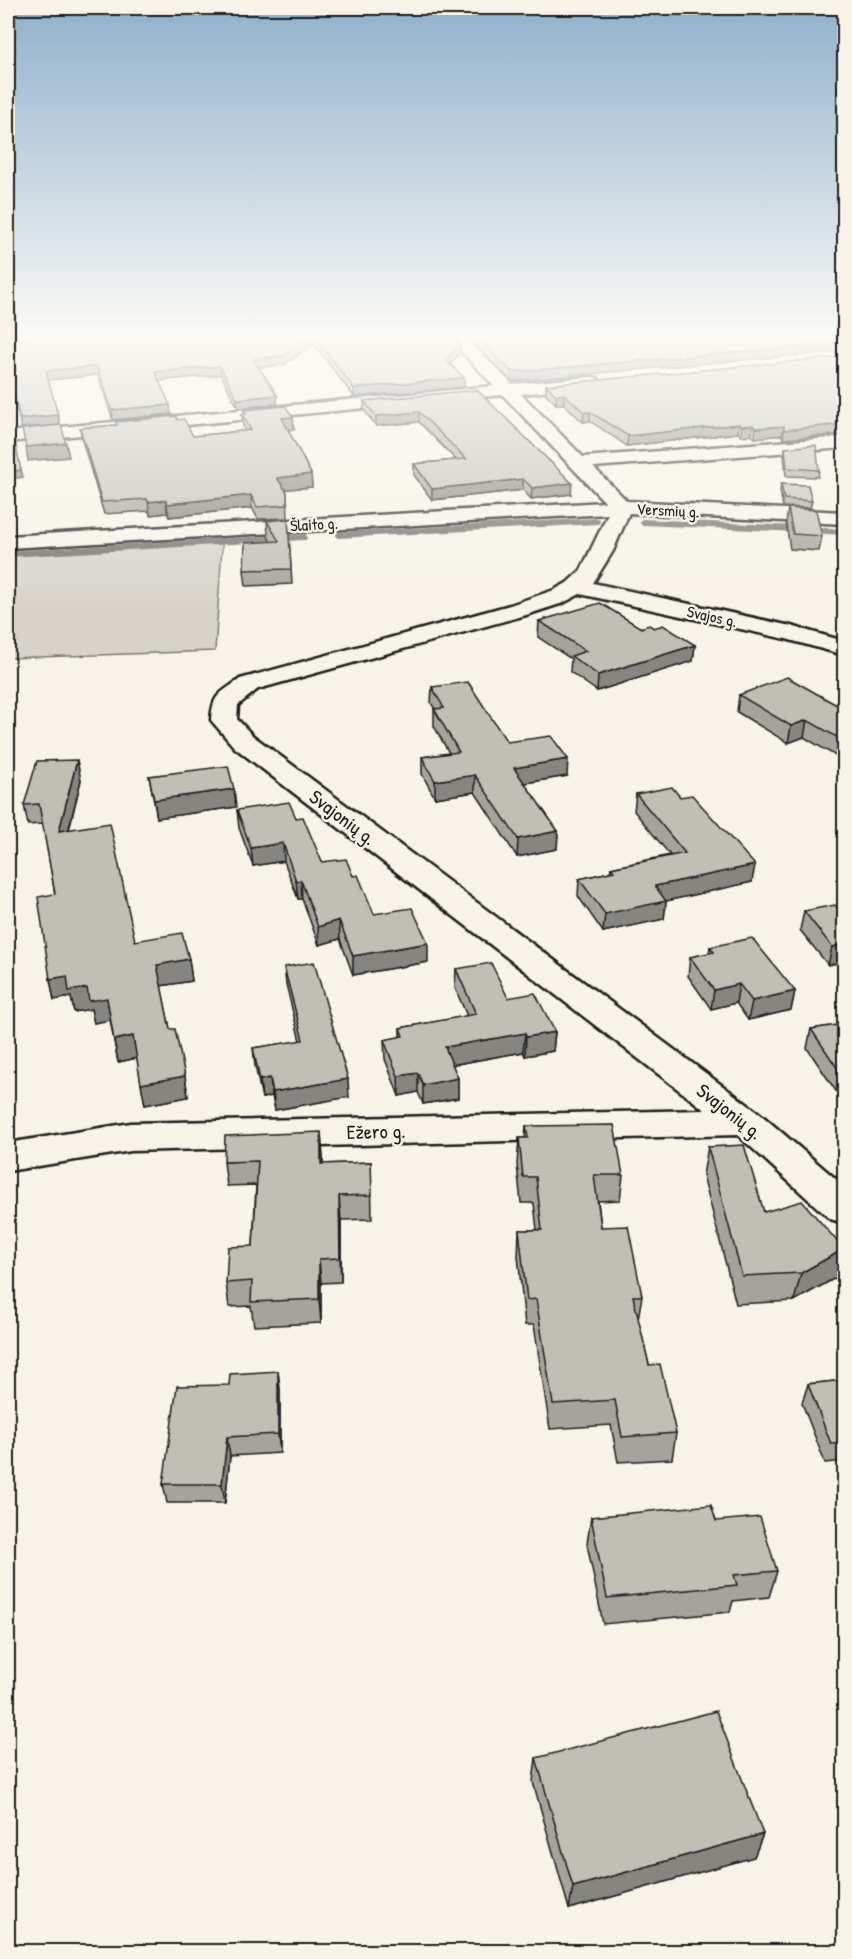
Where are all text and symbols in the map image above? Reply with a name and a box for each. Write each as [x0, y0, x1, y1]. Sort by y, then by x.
street label: Versmių g. [636, 497, 700, 523]
street label: Šlaito g. [290, 512, 338, 536]
street label: Svajos g. [685, 600, 739, 632]
street label: Svajonių g. [304, 783, 382, 851]
street label: Svajonių g. [691, 1077, 769, 1145]
street label: Ežero g. [346, 1117, 406, 1145]

